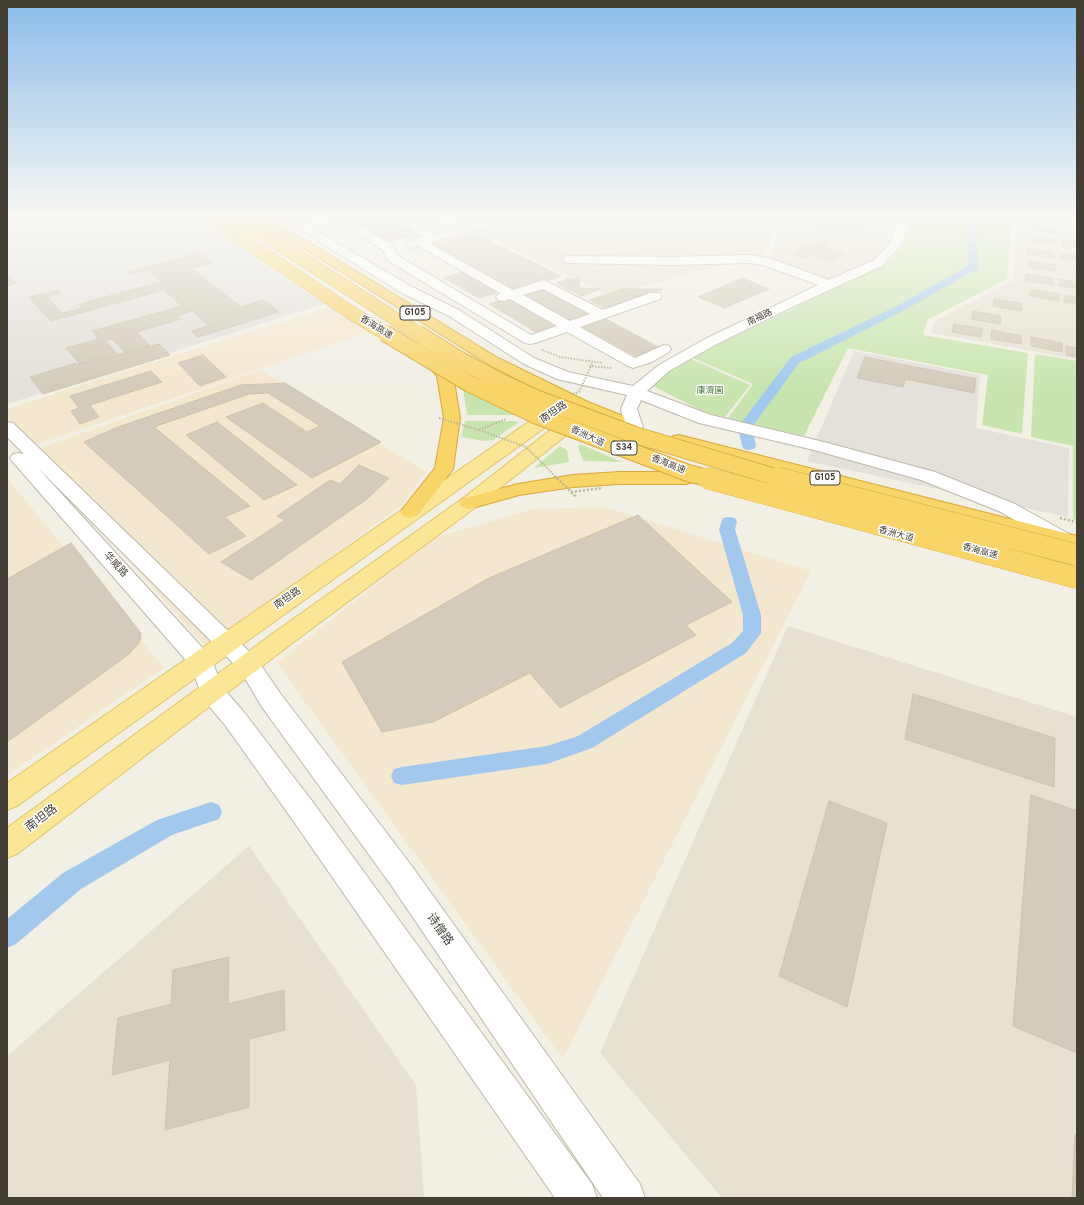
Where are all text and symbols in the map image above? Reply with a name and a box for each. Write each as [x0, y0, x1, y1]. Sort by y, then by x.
road number: G105 [400, 306, 430, 320]
street label: 南福路 [745, 307, 775, 329]
street label: 香海高速 [358, 314, 394, 342]
park label: 康濟園 [697, 386, 723, 396]
street label: 南坦路 [538, 399, 570, 427]
street label: 香洲大道 [568, 424, 606, 450]
road number: S34 [611, 441, 637, 455]
street label: 香海高速 [649, 453, 687, 477]
road number: G105 [810, 471, 840, 485]
street label: 香洲大道 [877, 525, 915, 545]
street label: 香海高速 [961, 542, 999, 562]
street label: 华威路 [101, 550, 129, 580]
street label: 南坦路 [272, 585, 304, 613]
street label: 南坦路 [23, 802, 61, 836]
street label: 诗僧路 [423, 911, 455, 949]

